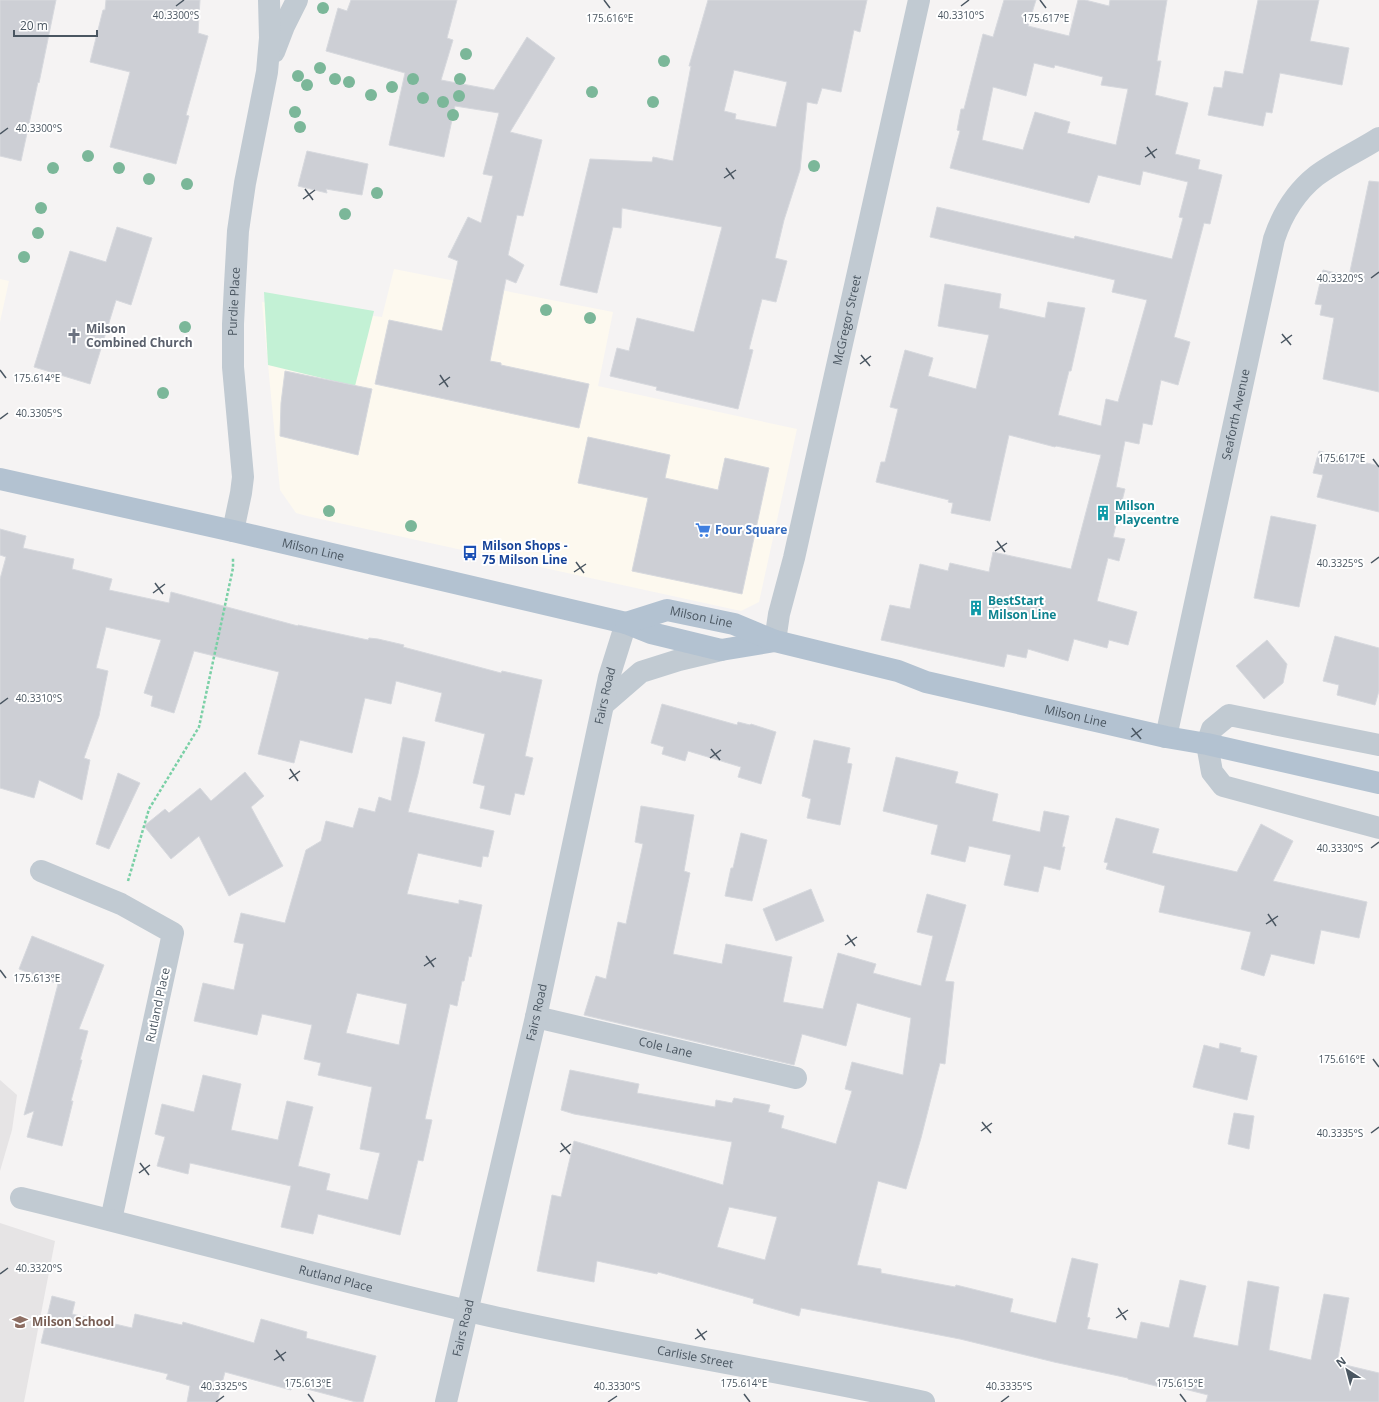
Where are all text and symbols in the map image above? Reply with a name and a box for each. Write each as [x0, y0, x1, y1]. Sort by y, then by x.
text: 40.3300°S [153, 8, 199, 22]
text: 40.3310°S [938, 8, 984, 22]
text: 175.616°E [587, 11, 633, 25]
text: 175.617°E [1023, 11, 1069, 25]
scale bar [14, 12, 97, 38]
text: 20 m [20, 17, 48, 34]
text: 40.3300°S [16, 121, 62, 135]
street label: Purdie Place [224, 266, 244, 336]
text: 40.3320°S [1317, 271, 1363, 285]
street label: McGregor Street [828, 273, 865, 367]
place label: Milson Combined Church [86, 320, 193, 351]
church icon: Milson Combined Church [65, 327, 83, 345]
street label: Seaforth Avenue [1217, 367, 1254, 462]
text: 175.614°E [14, 371, 60, 385]
text: 40.3305°S [16, 406, 62, 420]
text: 175.617°E [1319, 451, 1365, 465]
place label: Milson Playcentre [1115, 497, 1179, 528]
building icon: Milson Playcentre [1094, 504, 1112, 522]
supermarket icon: Four Square [694, 521, 712, 539]
place label: Four Square [715, 521, 787, 538]
street label: Milson Line [280, 534, 346, 565]
place label: Milson Shops - 75 Milson Line [482, 537, 568, 568]
bus stop icon: Milson Shops - 75 Milson Line [461, 544, 479, 562]
text: 40.3325°S [1317, 556, 1363, 570]
place label: BestStart Milson Line [988, 592, 1056, 623]
building icon: BestStart Milson Line [967, 599, 985, 617]
street label: Milson Line [668, 602, 735, 632]
street label: Fairs Road [590, 665, 620, 726]
text: 40.3310°S [16, 691, 62, 705]
street label: Milson Line [1043, 700, 1109, 731]
text: 40.3330°S [1317, 841, 1363, 855]
street label: Rutland Place [141, 966, 174, 1044]
text: 175.613°E [14, 971, 60, 985]
street label: Fairs Road [522, 982, 551, 1043]
street label: Cole Lane [637, 1032, 694, 1061]
text: 175.616°E [1319, 1052, 1365, 1066]
text: 40.3335°S [1317, 1126, 1363, 1140]
text: 40.3320°S [16, 1261, 62, 1275]
street label: Rutland Place [297, 1261, 375, 1296]
street label: Fairs Road [448, 1298, 478, 1358]
school or university icon: Milson School [11, 1313, 29, 1331]
place label: Milson School [32, 1313, 114, 1330]
street label: Carlisle Street [656, 1341, 735, 1372]
north arrow [1327, 1350, 1367, 1390]
text: N [1333, 1353, 1349, 1370]
text: 175.613°E [285, 1376, 331, 1390]
text: 175.614°E [721, 1376, 767, 1390]
text: 175.615°E [1157, 1376, 1203, 1390]
text: 40.3325°S [201, 1379, 247, 1393]
text: 40.3330°S [594, 1379, 640, 1393]
text: 40.3335°S [986, 1379, 1032, 1393]

